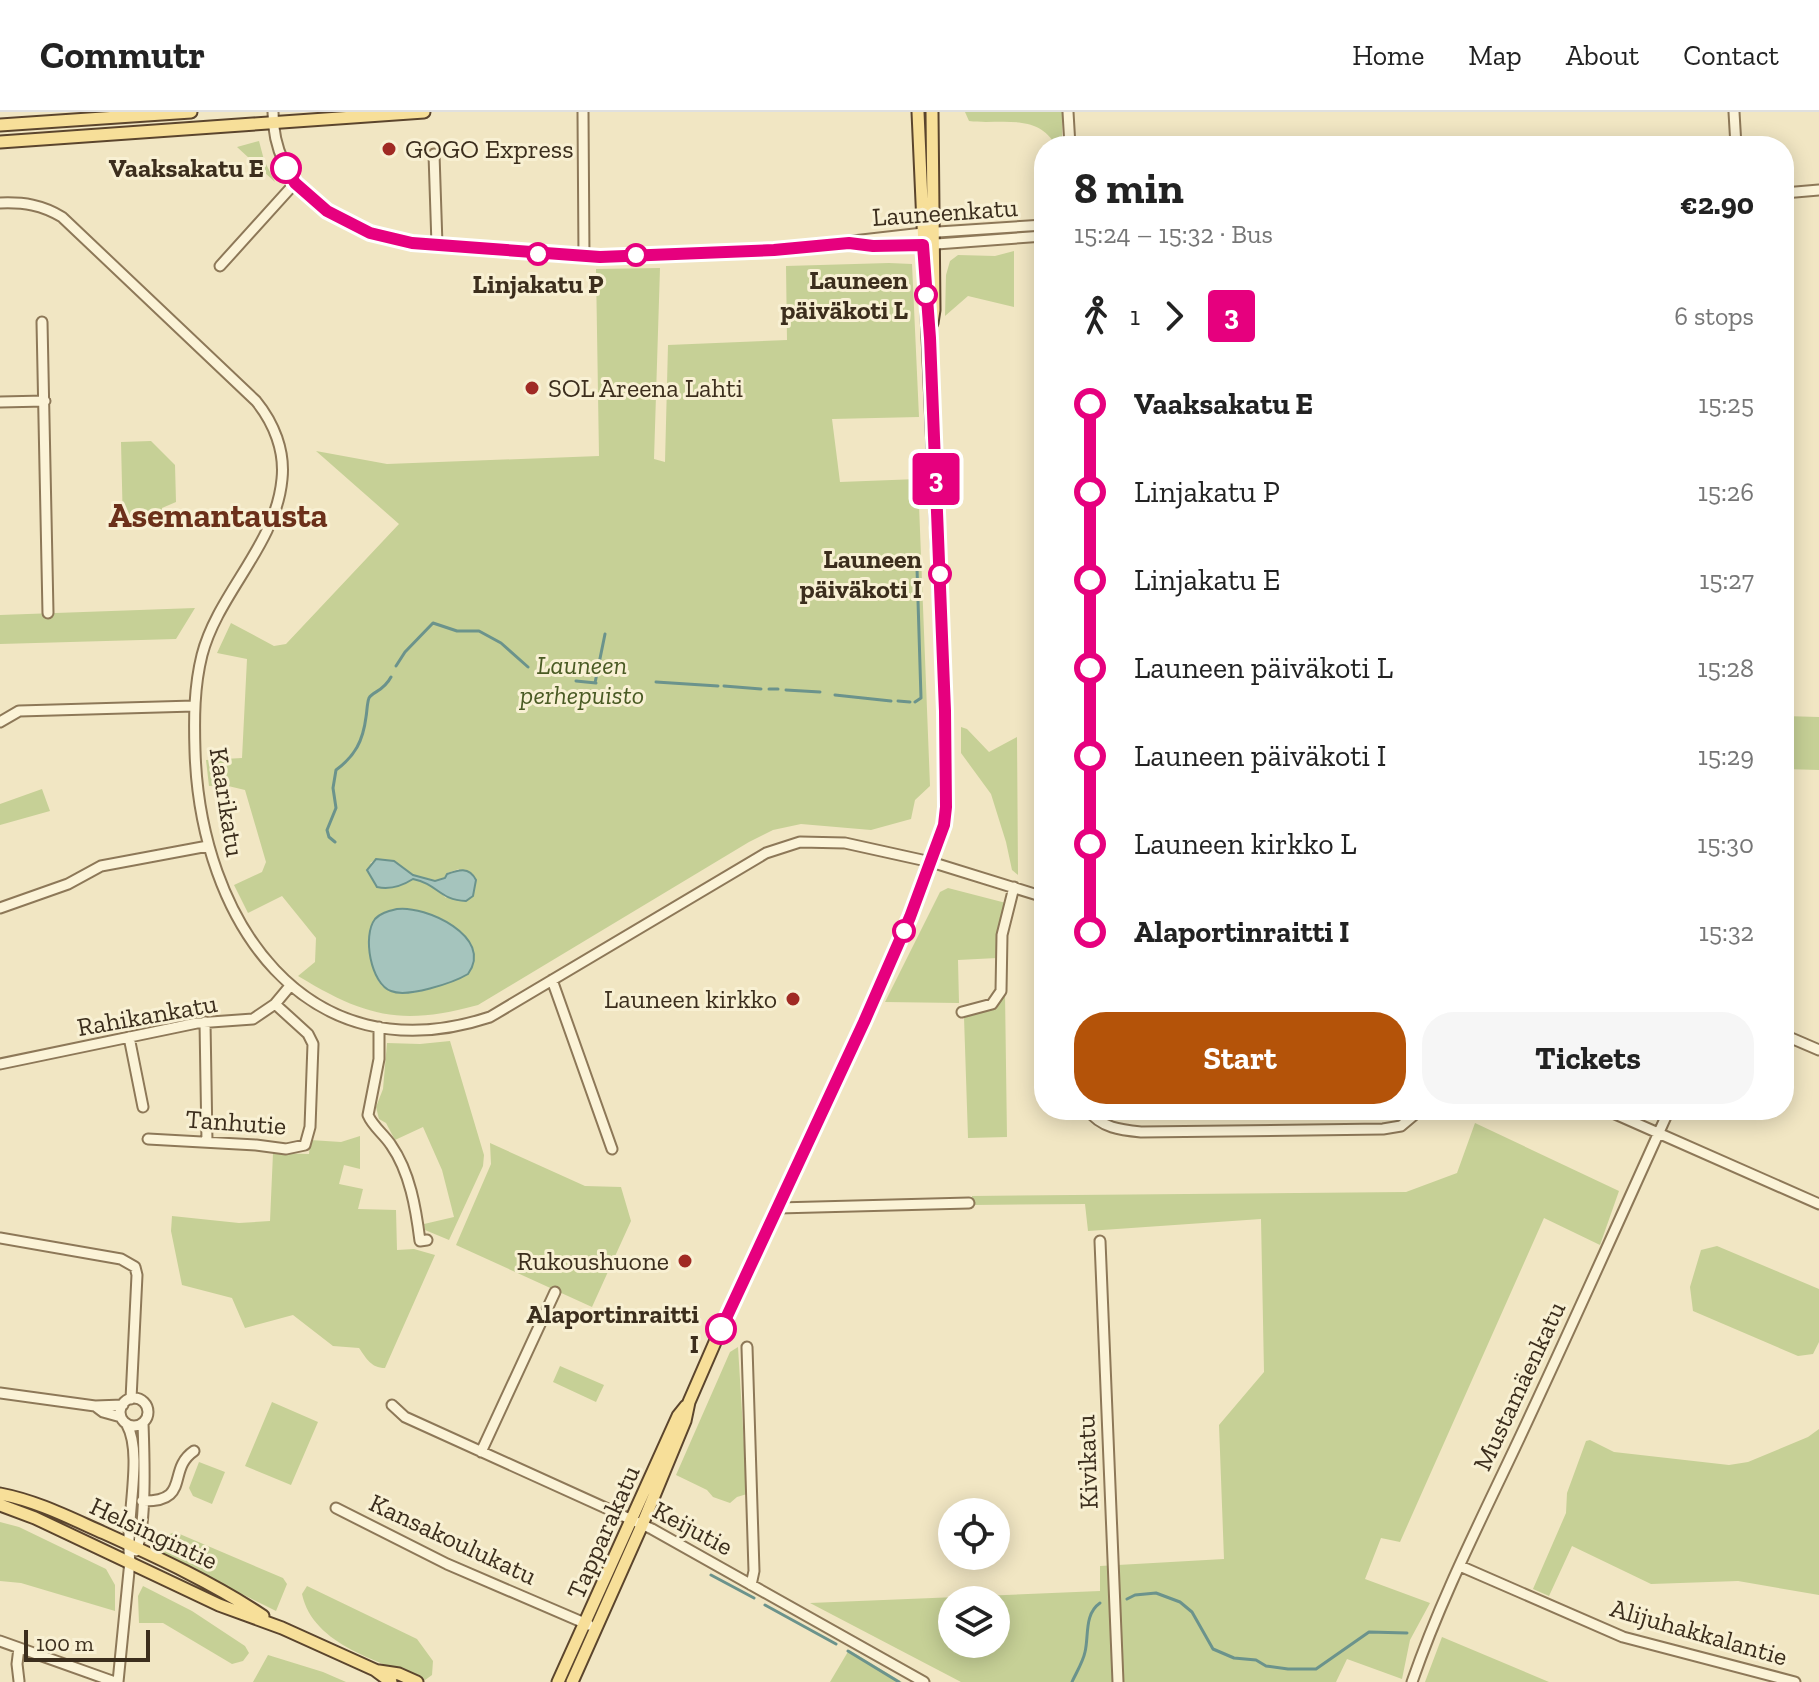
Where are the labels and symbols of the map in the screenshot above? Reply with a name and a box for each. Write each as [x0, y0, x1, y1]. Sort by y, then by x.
place label: GOGO Express [405, 133, 574, 165]
marker: GOGO Express [380, 140, 398, 158]
place label: Vaaksakatu E [109, 152, 264, 184]
marker: Vaaksakatu E [271, 153, 301, 183]
street label: Launeenkatu [871, 191, 1019, 233]
marker: Linjakatu P [527, 243, 549, 265]
unlabelled marker [625, 244, 647, 266]
place label: Launeen päiväkoti L [780, 264, 909, 326]
place label: Linjakatu P [472, 268, 604, 300]
marker: Launeen päiväkoti L [915, 284, 937, 306]
place label: SOL Areena Lahti [548, 372, 743, 404]
marker: SOL Areena Lahti [523, 379, 541, 397]
line badge: 3 [910, 453, 962, 505]
district label: Asemantausta [108, 495, 328, 536]
place label: Launeen päiväkoti I [800, 543, 923, 605]
marker: Launeen päiväkoti I [929, 563, 951, 585]
park label: Launeen perhepuisto [519, 649, 644, 711]
street label: Kaarikatu [203, 745, 251, 859]
unlabelled marker [893, 920, 915, 942]
place label: Launeen kirkko [604, 983, 777, 1015]
street label: Rahikankatu [74, 987, 220, 1043]
marker: Launeen kirkko [784, 990, 802, 1008]
street label: Tanhutie [184, 1103, 288, 1141]
place label: Rukoushuone [516, 1245, 669, 1277]
marker: Rukoushuone [676, 1252, 694, 1270]
street label: Mustamäenkatu [1466, 1296, 1572, 1476]
place label: Alaportinraitti I [526, 1298, 699, 1360]
marker: Alaportinraitti I [706, 1314, 736, 1344]
street label: Kivikatu [1069, 1414, 1105, 1510]
street label: Tapparakatu [559, 1460, 647, 1604]
street label: Kansakoulukatu [364, 1486, 542, 1592]
street label: Helsingintie [85, 1489, 223, 1577]
street label: Keijutie [648, 1494, 738, 1562]
street label: Alijuhakkalantie [1607, 1591, 1791, 1673]
scale bar [24, 1626, 150, 1662]

